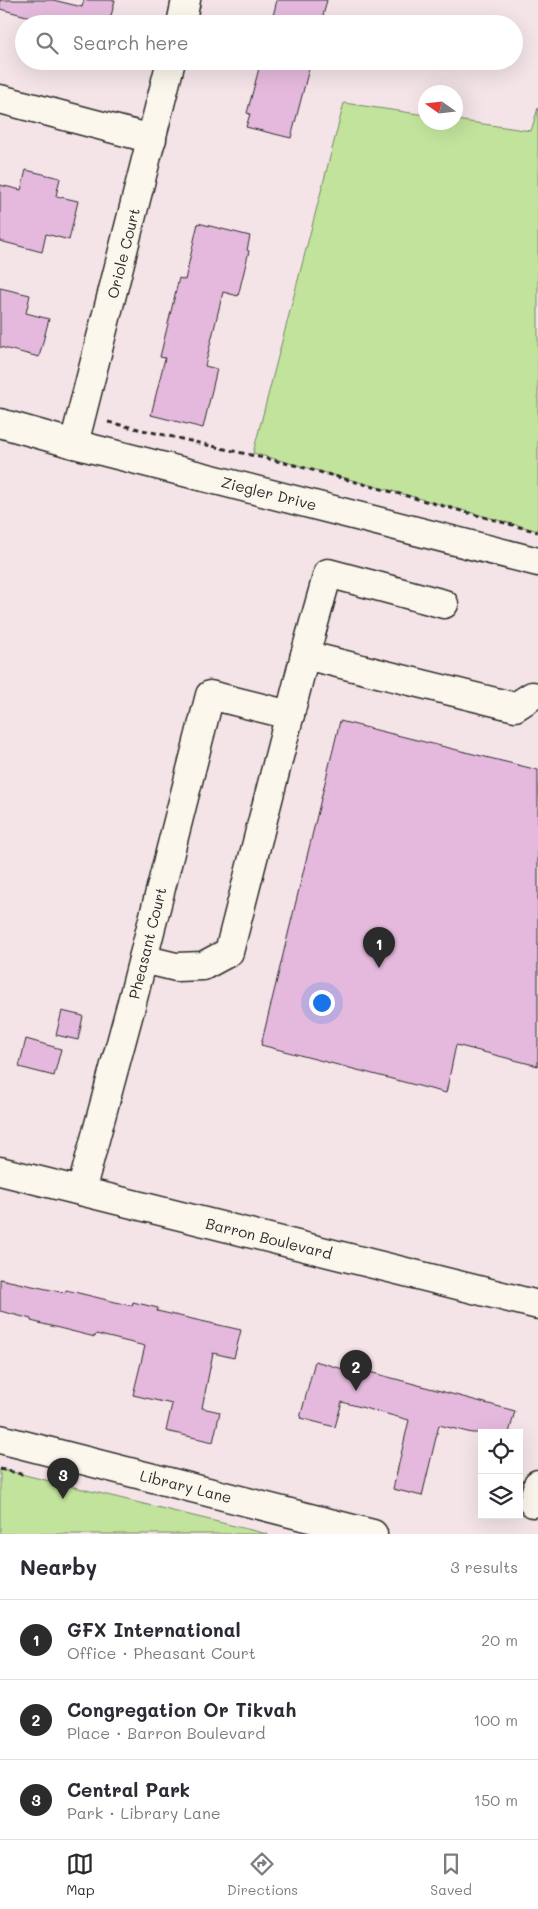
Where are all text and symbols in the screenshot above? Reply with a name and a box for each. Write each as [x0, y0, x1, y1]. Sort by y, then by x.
search box [15, 15, 523, 70]
icon: search [33, 29, 61, 57]
text: Search here [73, 30, 189, 55]
north arrow [418, 85, 463, 130]
street label: Oriole Court [102, 206, 144, 300]
street label: Ziegler Drive [219, 471, 319, 515]
street label: Pheasant Court [123, 885, 171, 1001]
pin: 1 [363, 927, 395, 968]
your location [309, 990, 335, 1016]
street label: Barron Boulevard [204, 1213, 334, 1263]
pin: 2 [340, 1350, 372, 1391]
map controls [478, 1429, 523, 1519]
button: locate [478, 1429, 523, 1474]
pin: 3 [47, 1458, 79, 1499]
street label: Library Lane [138, 1465, 234, 1507]
button: layers [478, 1474, 523, 1519]
text: Nearby [20, 1553, 97, 1580]
text: 3 results [450, 1556, 518, 1577]
text: GFX International [67, 1617, 241, 1642]
text: 1 [32, 1629, 40, 1650]
text: 20 m [481, 1629, 518, 1650]
text: Office · Pheasant Court [67, 1642, 256, 1663]
text: Congregation Or Tikvah [67, 1697, 296, 1722]
text: 2 [32, 1709, 40, 1730]
text: 100 m [473, 1709, 518, 1730]
text: Place · Barron Boulevard [67, 1722, 265, 1743]
text: Central Park [67, 1777, 190, 1802]
text: 3 [31, 1789, 41, 1810]
text: 150 m [474, 1789, 518, 1810]
text: Park · Library Lane [67, 1802, 221, 1823]
tab: Map [66, 1850, 95, 1899]
tab: Directions [227, 1850, 298, 1899]
tab: Saved [430, 1850, 472, 1899]

